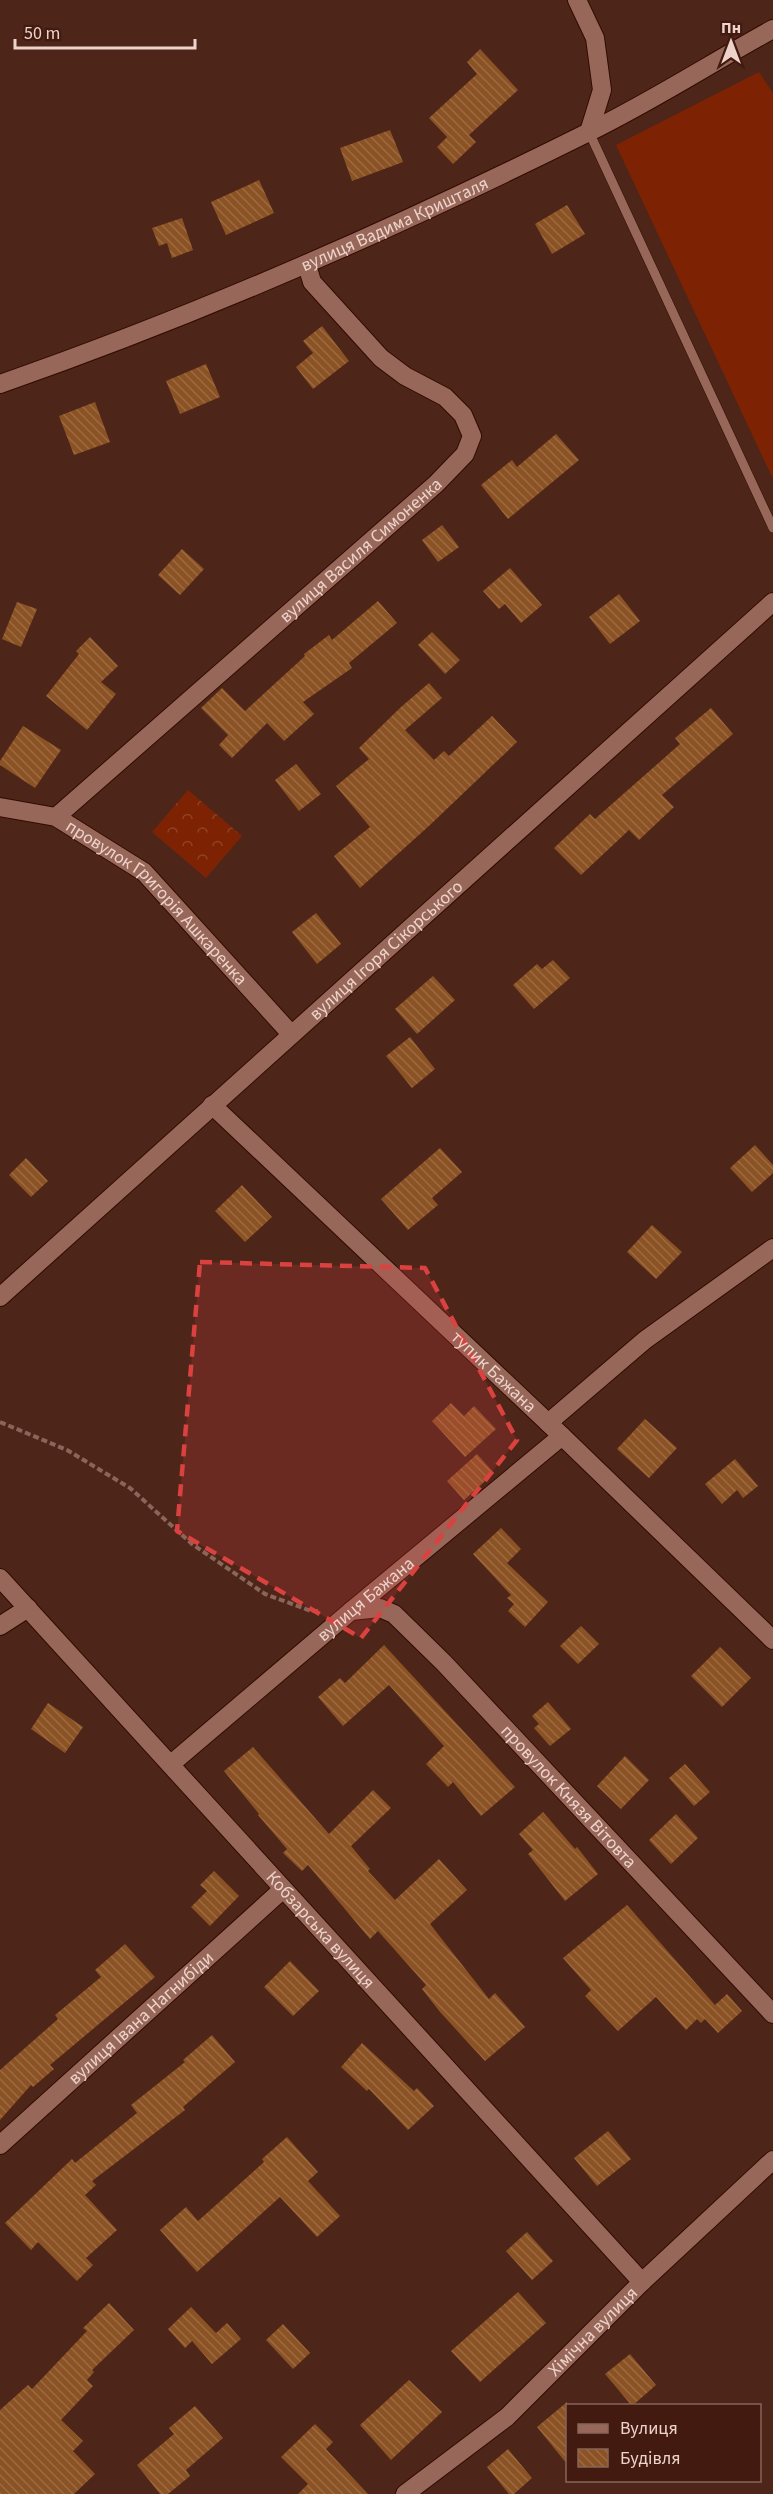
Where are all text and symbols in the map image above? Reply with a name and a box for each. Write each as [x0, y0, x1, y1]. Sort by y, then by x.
scale bar [15, 12, 195, 50]
north arrow [701, 12, 761, 72]
text: Пн [721, 17, 741, 39]
text: 50 m [24, 21, 60, 46]
street label: вулиця Вадима Кришталя [297, 171, 493, 278]
street label: вулиця Василя Симоненка [274, 472, 448, 629]
street label: провулок Григорія Ашкаренка [61, 814, 253, 991]
street label: вулиця Ігоря Сікорського [304, 875, 469, 1026]
street label: тупик Бажана [445, 1325, 542, 1419]
street label: вулиця Бажана [312, 1551, 420, 1648]
street label: провулок Князя Вітовта [495, 1719, 642, 1874]
street label: Кобзарська вулиця [260, 1866, 381, 1994]
street label: вулиця Івана Нагнибіди [63, 1945, 220, 2090]
street label: Хімічна вулиця [543, 2281, 644, 2382]
legend [566, 2404, 761, 2482]
text: Вулиця [620, 2416, 678, 2441]
text: Будівля [620, 2446, 680, 2471]

